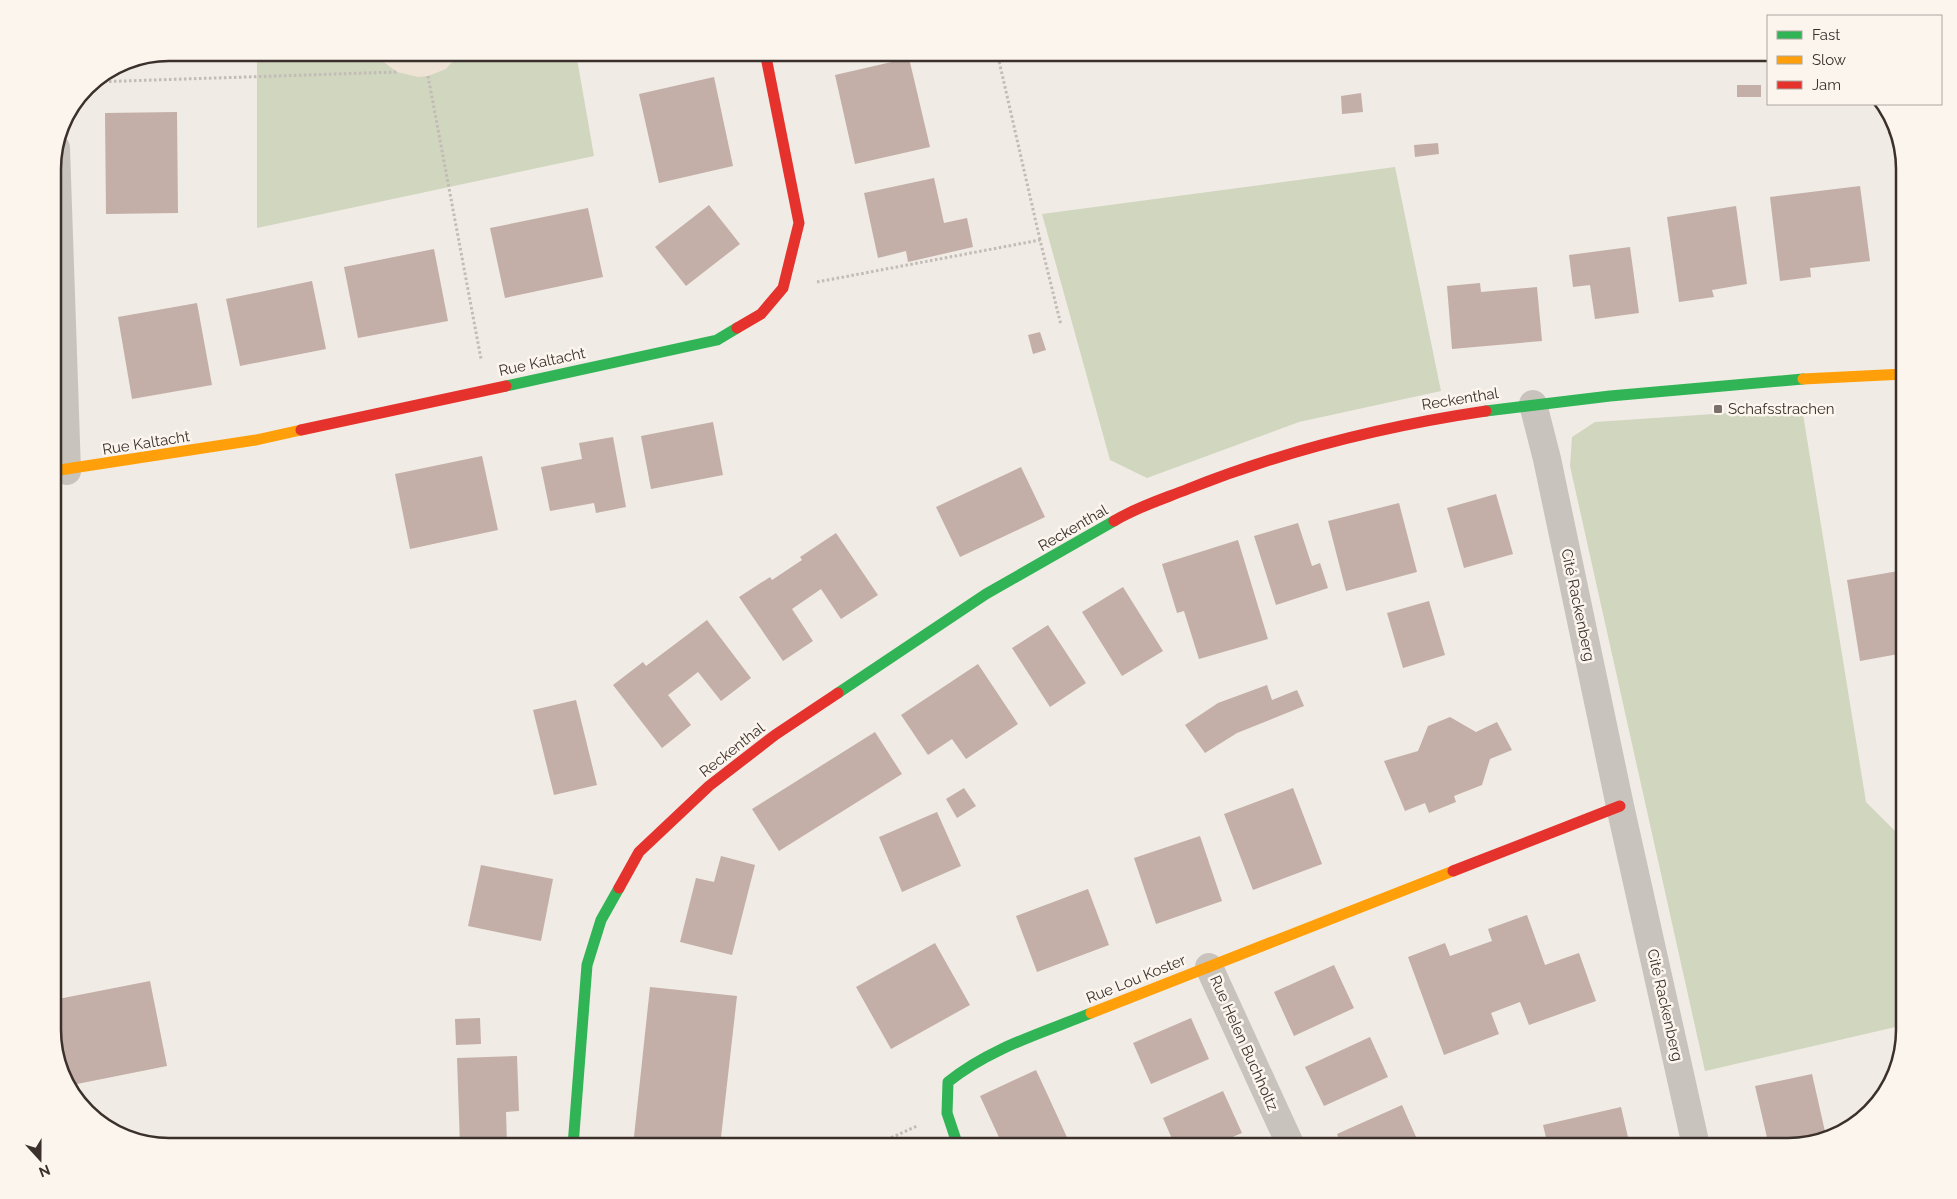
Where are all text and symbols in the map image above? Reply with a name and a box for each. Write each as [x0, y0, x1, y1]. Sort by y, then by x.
legend [1767, 15, 1942, 105]
text: Fast [1812, 26, 1840, 44]
text: Slow [1812, 51, 1846, 69]
text: Jam [1812, 76, 1841, 94]
street label: Rue Kaltacht [497, 344, 587, 380]
street label: Reckenthal [1420, 384, 1501, 414]
place label: Schafsstrachen [1728, 400, 1835, 418]
marker: Schafsstrachen [1712, 403, 1724, 415]
street label: Rue Kaltacht [101, 427, 191, 459]
street label: Reckenthal [1035, 500, 1112, 555]
street label: Cité Rackenberg [1557, 547, 1599, 663]
street label: Reckenthal [696, 718, 769, 781]
street label: Cité Rackenberg [1643, 947, 1687, 1063]
street label: Rue Lou Koster [1084, 951, 1189, 1007]
street label: Rue Helen Buchholtz [1206, 972, 1282, 1114]
north arrow [15, 1134, 65, 1184]
text: N [37, 1162, 53, 1181]

